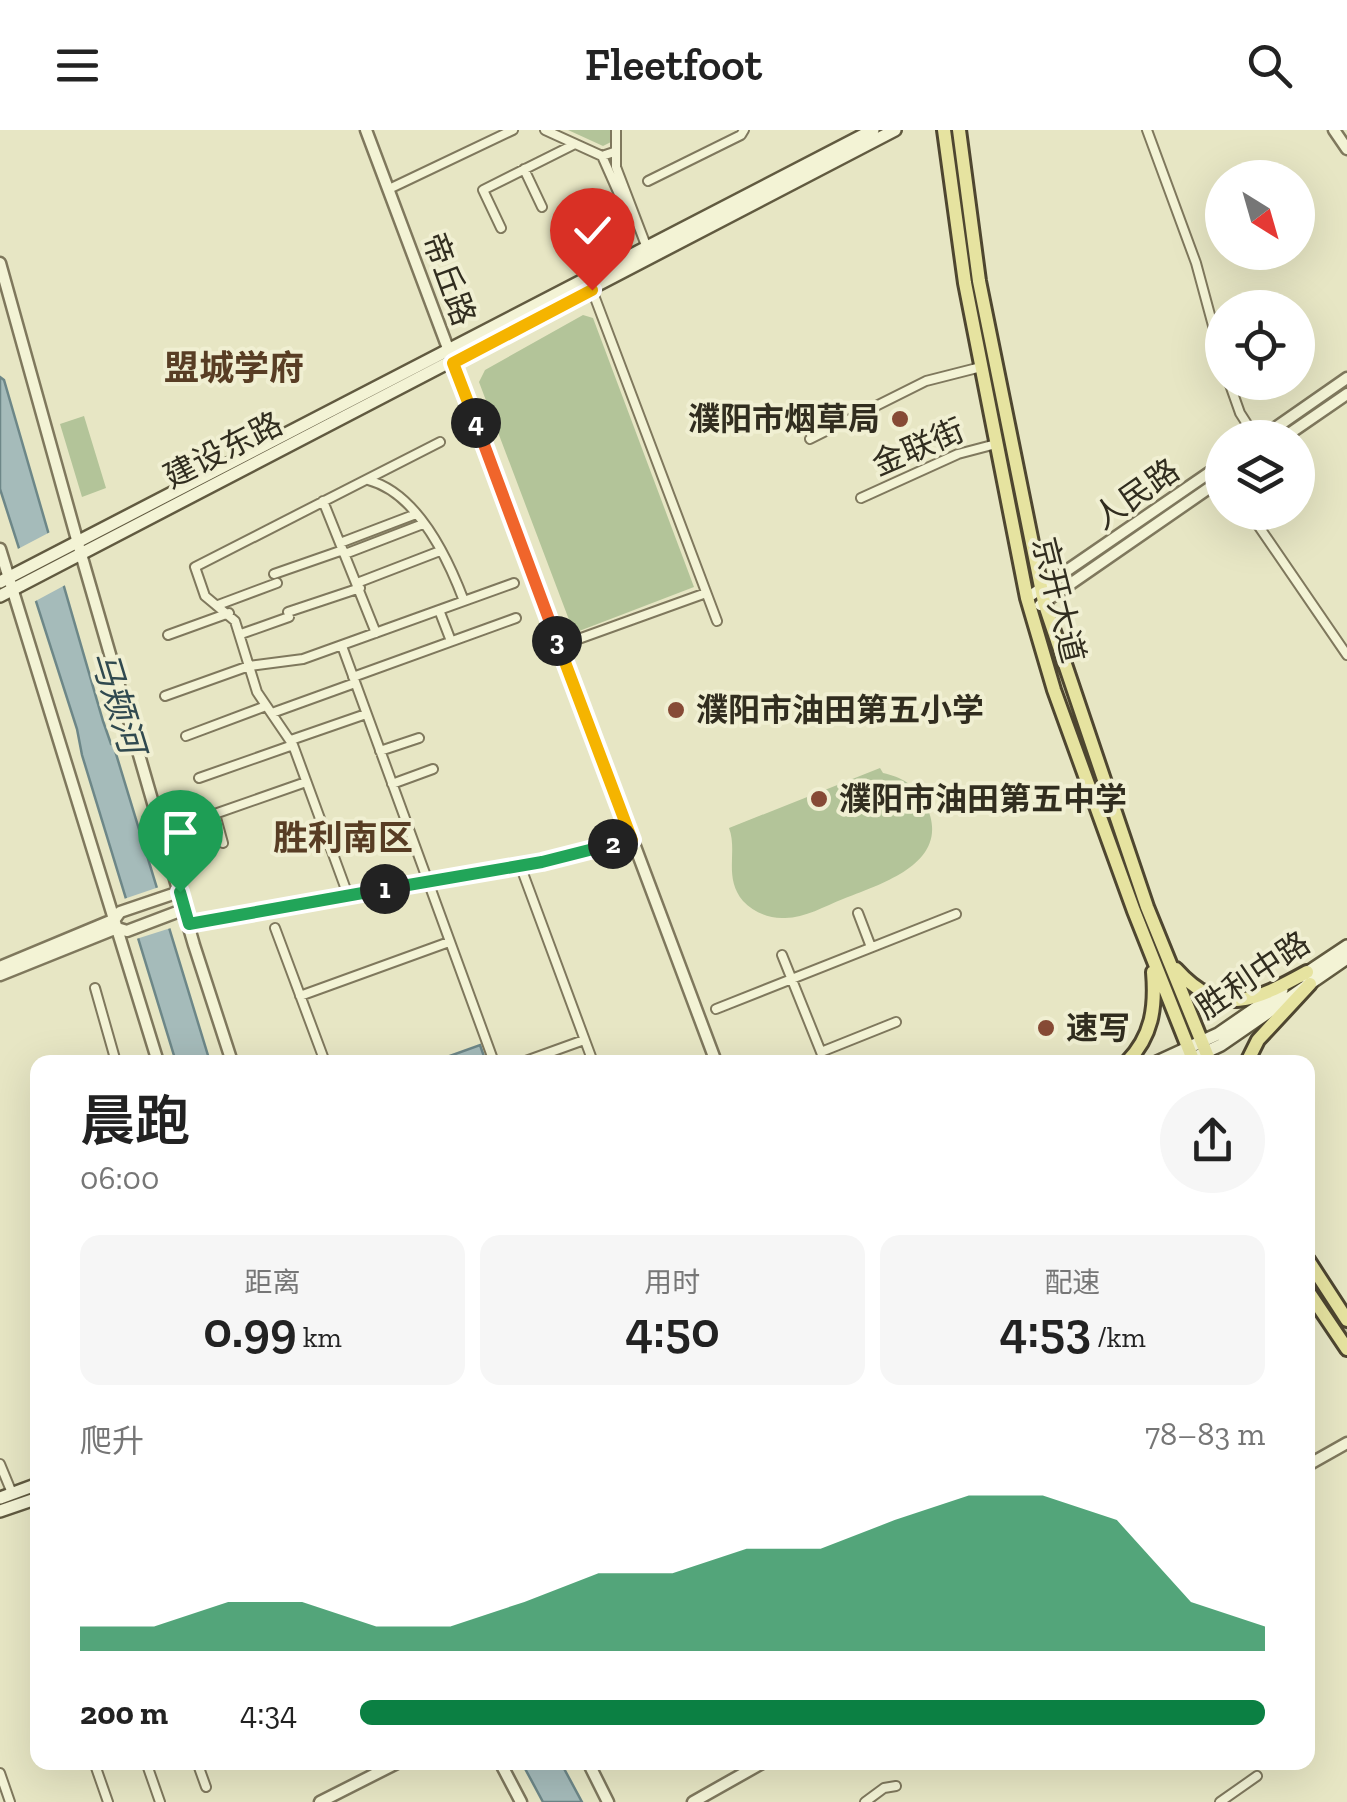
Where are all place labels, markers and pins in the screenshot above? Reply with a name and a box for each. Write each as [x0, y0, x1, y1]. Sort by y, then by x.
pin [550, 188, 635, 291]
pin: 4 [451, 398, 501, 448]
place label: 濮阳市烟草局 [688, 400, 880, 438]
marker: 濮阳市烟草局 [889, 408, 911, 430]
pin: 3 [532, 616, 582, 666]
place label: 濮阳市油田第五小学 [696, 691, 984, 729]
marker: 濮阳市油田第五小学 [665, 699, 687, 721]
place label: 濮阳市油田第五中学 [839, 780, 1127, 818]
marker: 濮阳市油田第五中学 [808, 788, 830, 810]
pin [138, 790, 223, 893]
pin: 2 [588, 819, 638, 869]
pin: 1 [360, 864, 410, 914]
place label: 速写 [1066, 1009, 1130, 1047]
marker: 速写 [1035, 1017, 1057, 1039]

